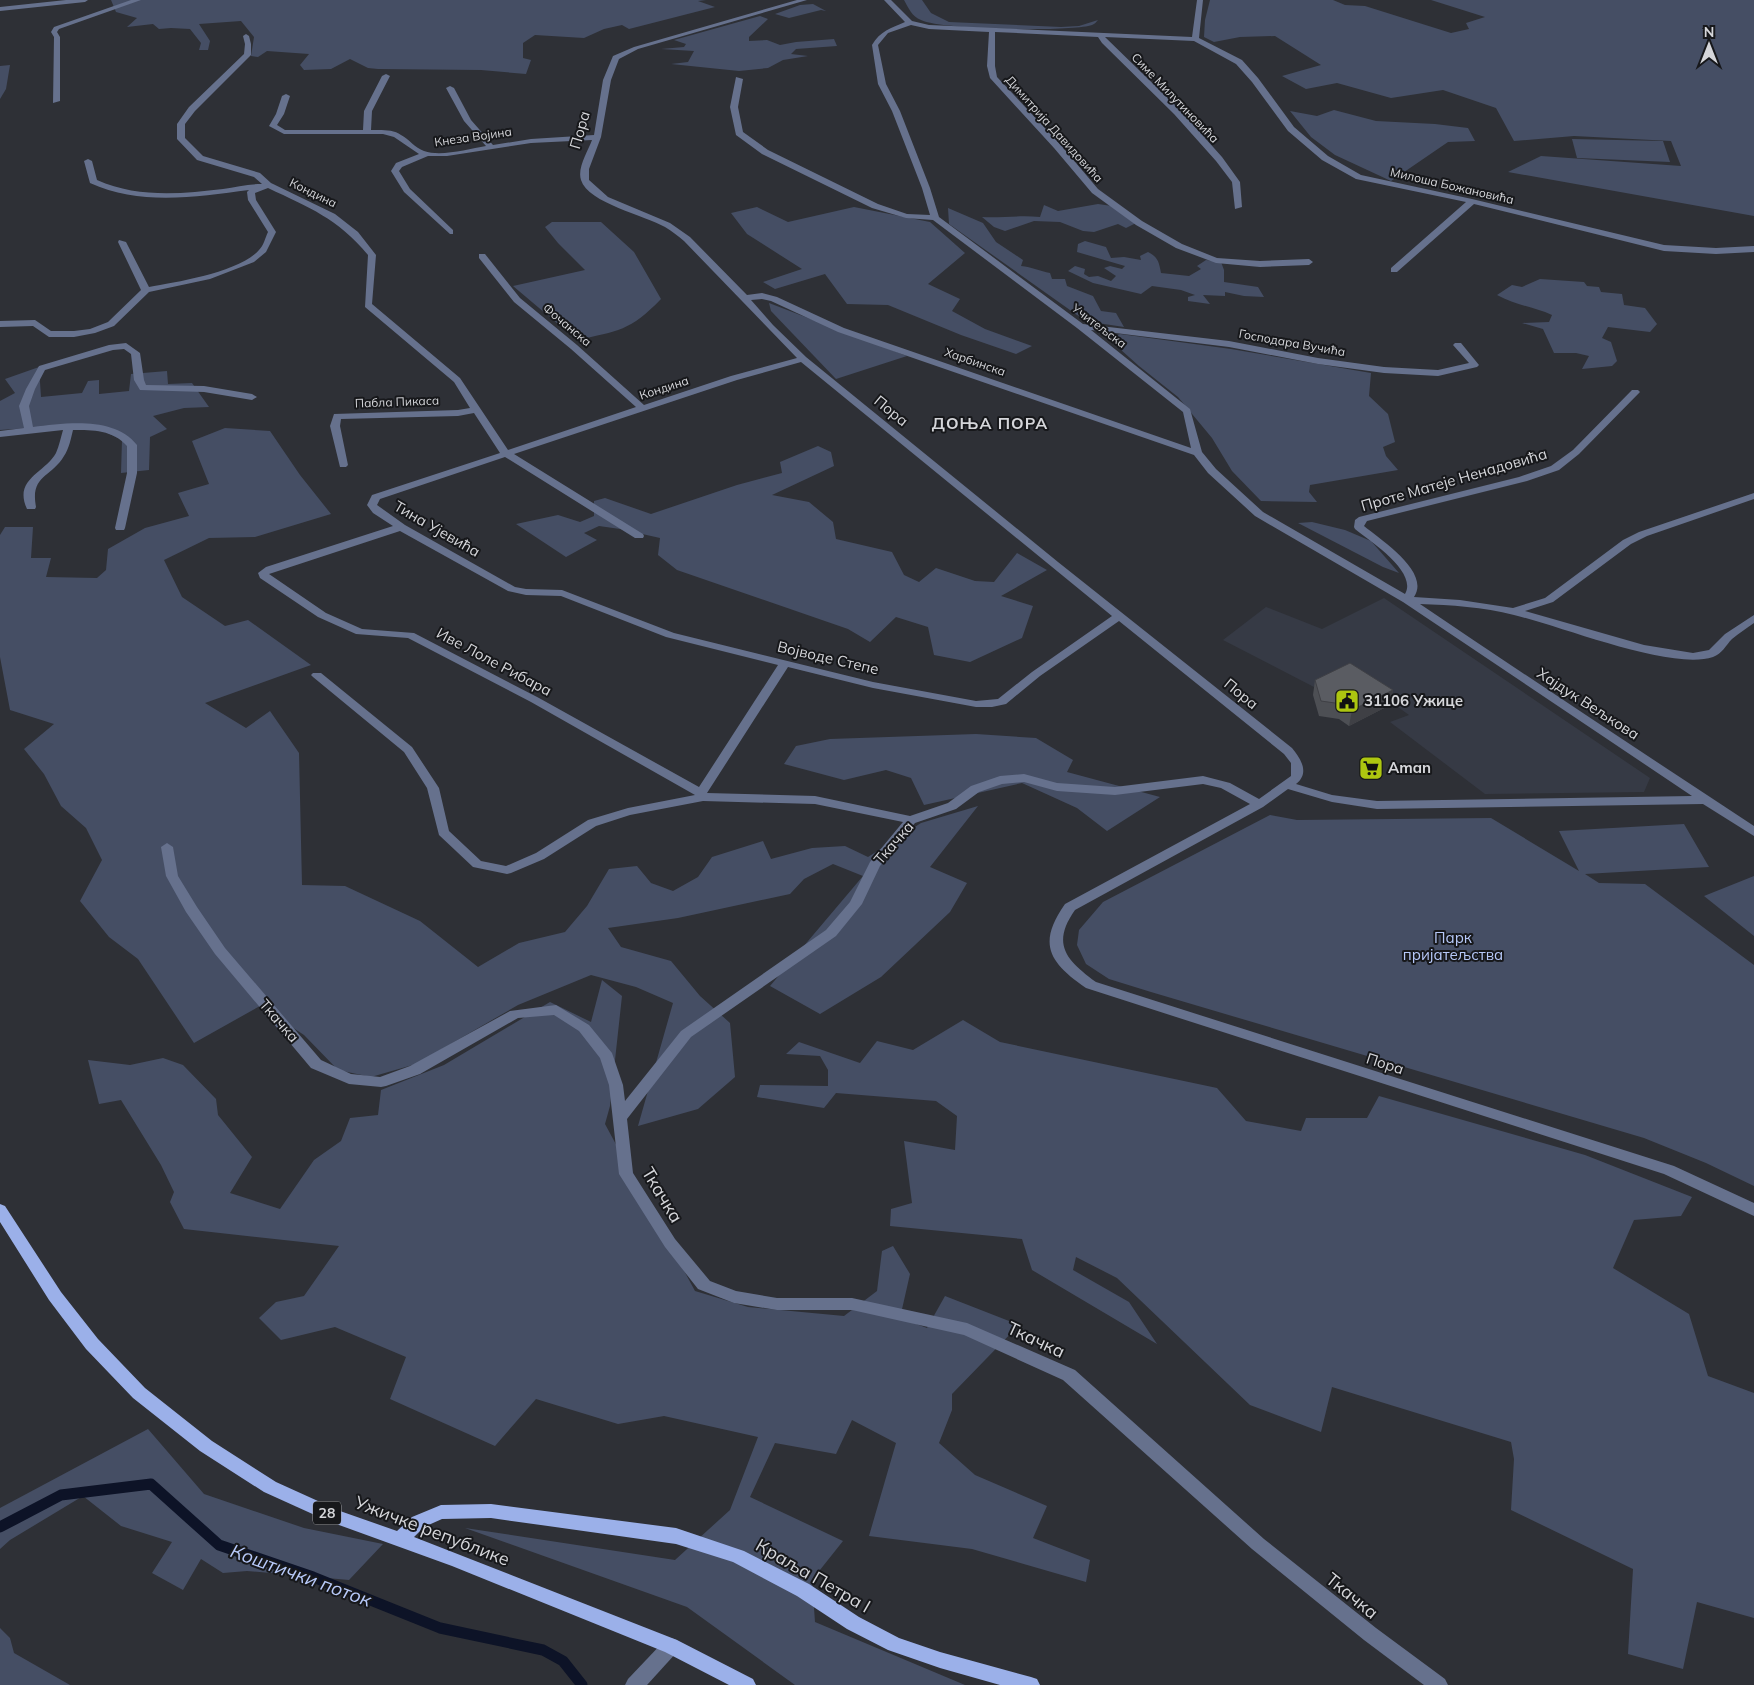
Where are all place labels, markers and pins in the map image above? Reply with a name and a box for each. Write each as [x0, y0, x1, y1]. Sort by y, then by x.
public building icon: 31106 Ужице [1334, 688, 1360, 714]
place label: 31106 Ужице [1364, 691, 1463, 710]
supermarket icon: Aman [1358, 755, 1384, 781]
place label: Aman [1388, 758, 1431, 777]

